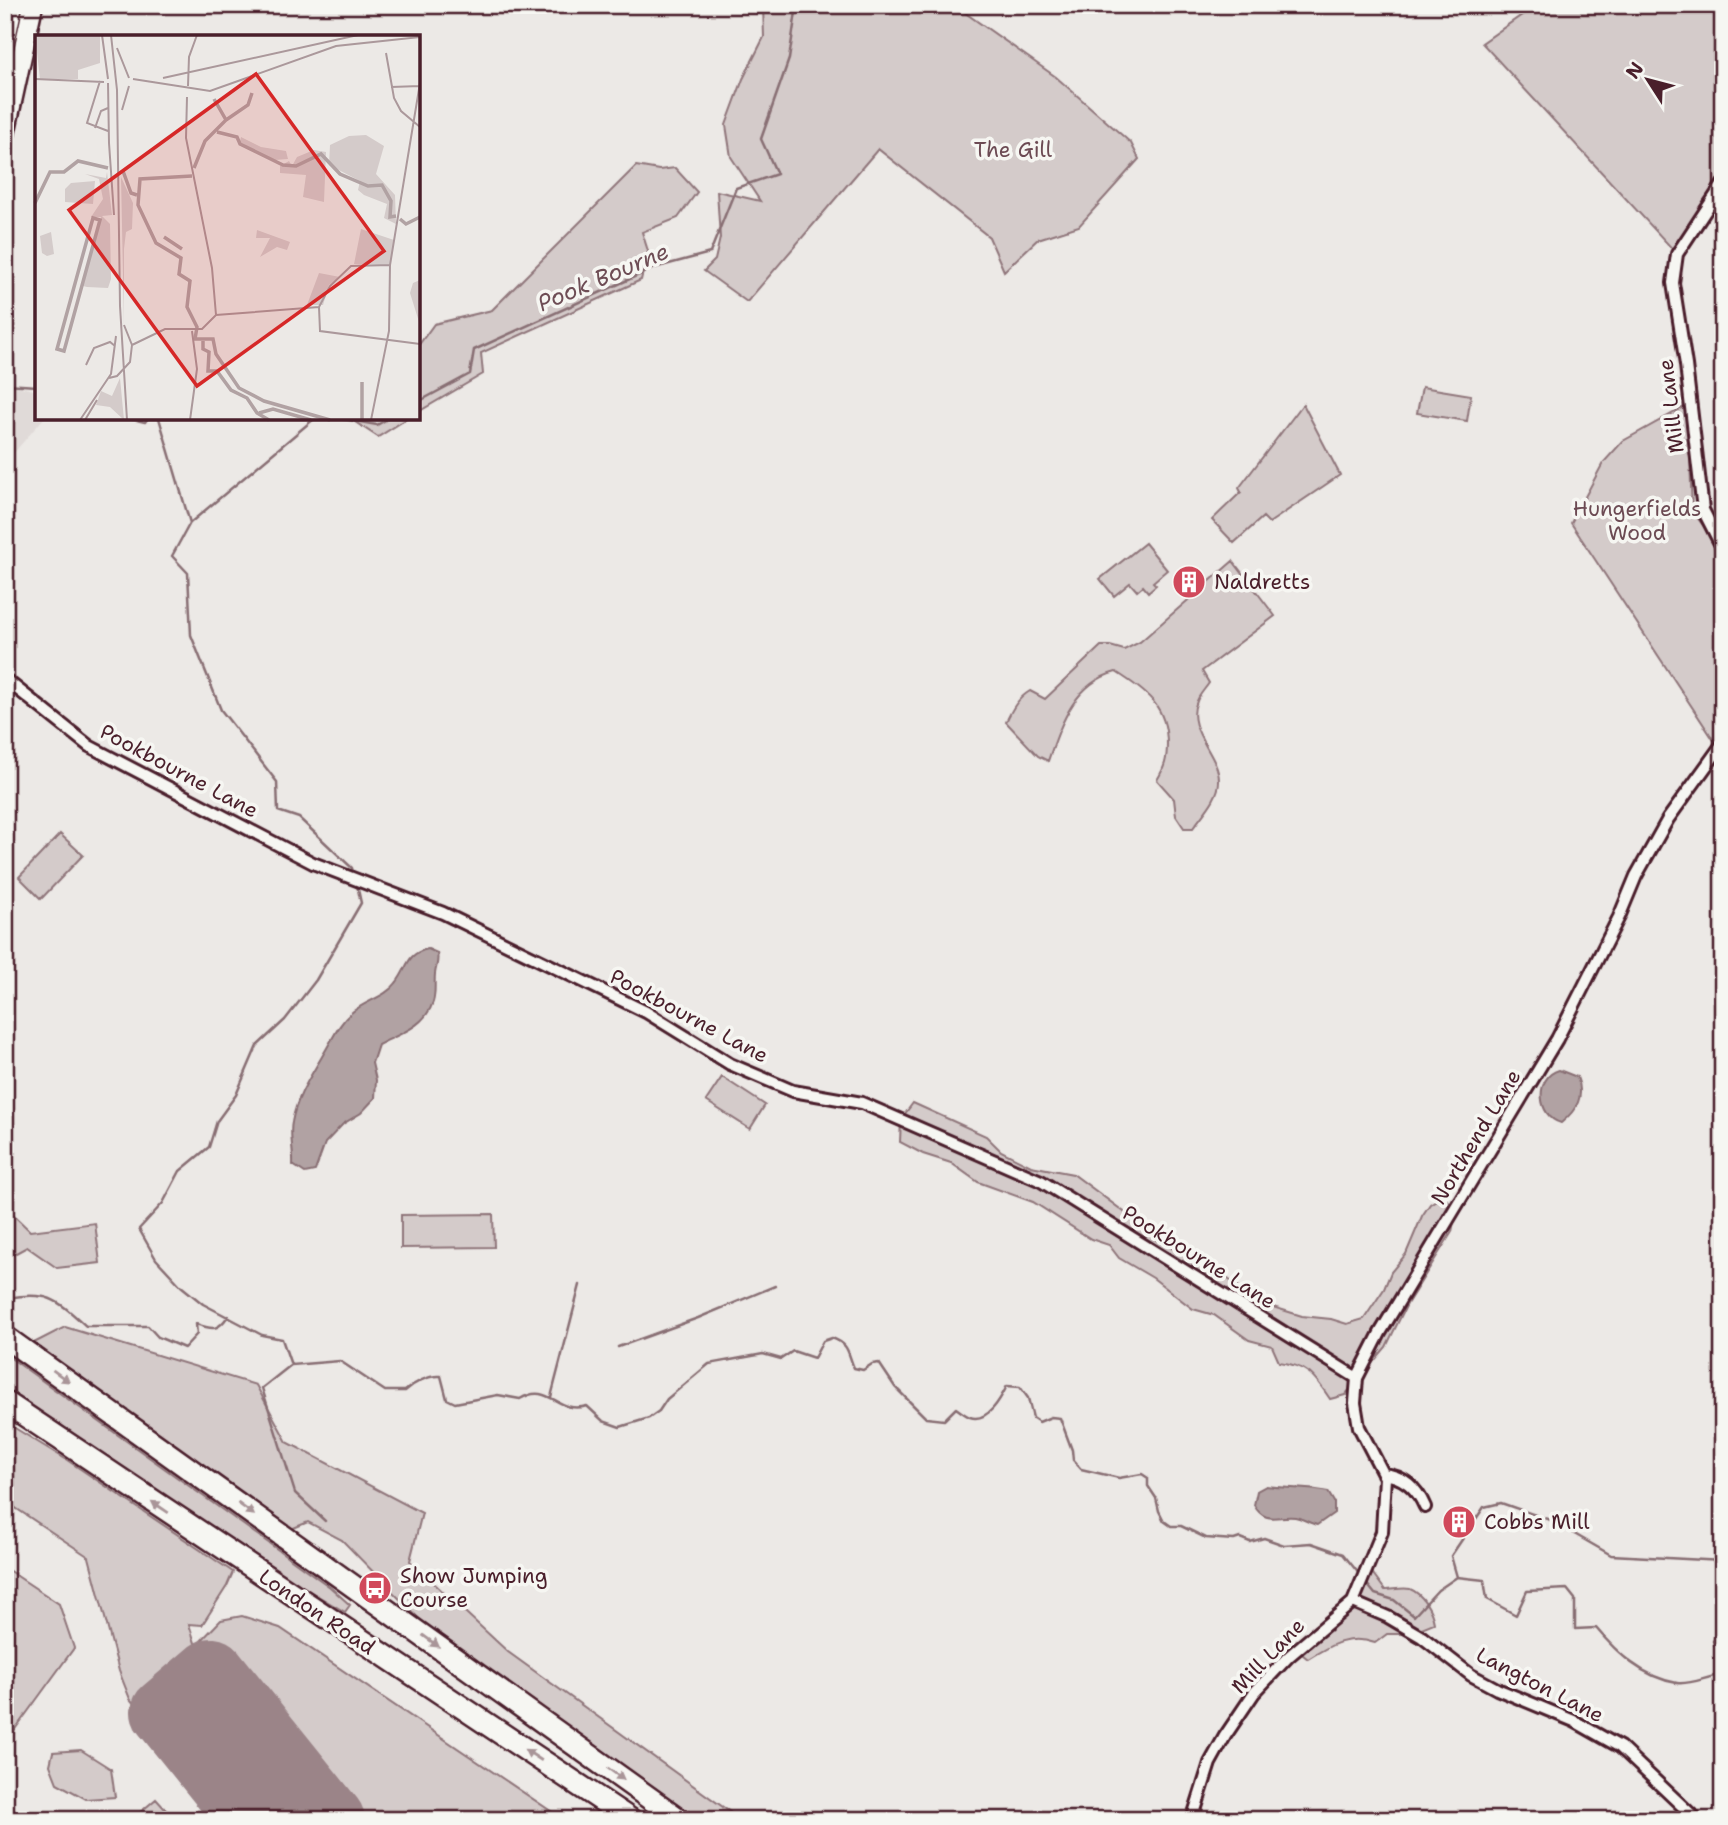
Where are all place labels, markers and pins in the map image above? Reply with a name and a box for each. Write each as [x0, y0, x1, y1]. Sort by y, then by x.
building icon: Naldretts [1170, 563, 1208, 601]
place label: Naldretts [1214, 568, 1310, 596]
building icon: Cobbs Mill [1440, 1503, 1478, 1541]
place label: Cobbs Mill [1484, 1508, 1590, 1536]
place label: Show Jumping Course [400, 1562, 548, 1614]
bus stop icon: Show Jumping Course [356, 1569, 394, 1607]

